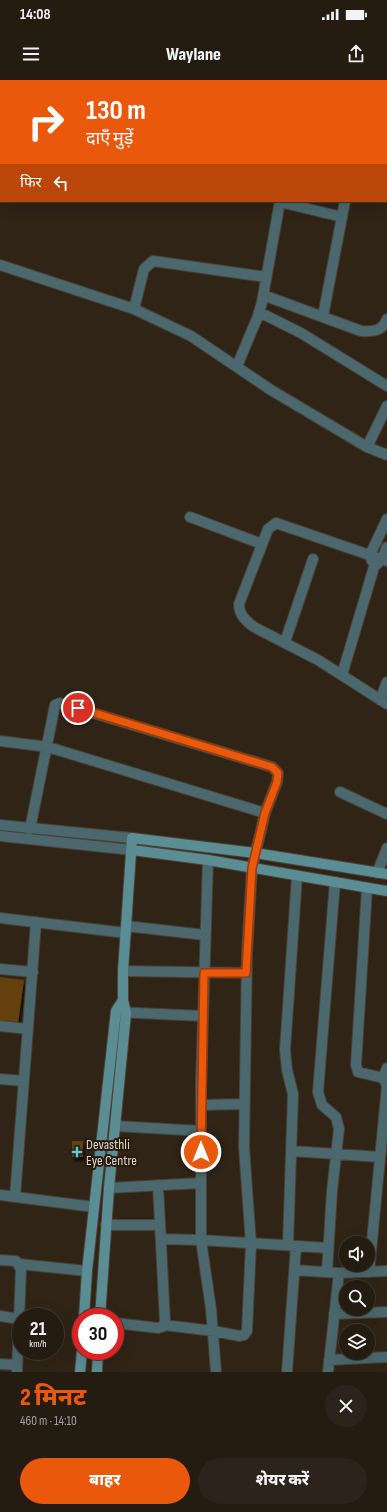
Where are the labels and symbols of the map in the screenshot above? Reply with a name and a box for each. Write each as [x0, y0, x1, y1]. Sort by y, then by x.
pin [61, 691, 95, 725]
position arrow [180, 1131, 222, 1173]
place label: Devasthli Eye Centre [86, 1136, 137, 1169]
marker: Devasthli Eye Centre [71, 1146, 83, 1158]
speed limit sign: 30 [72, 1308, 124, 1360]

